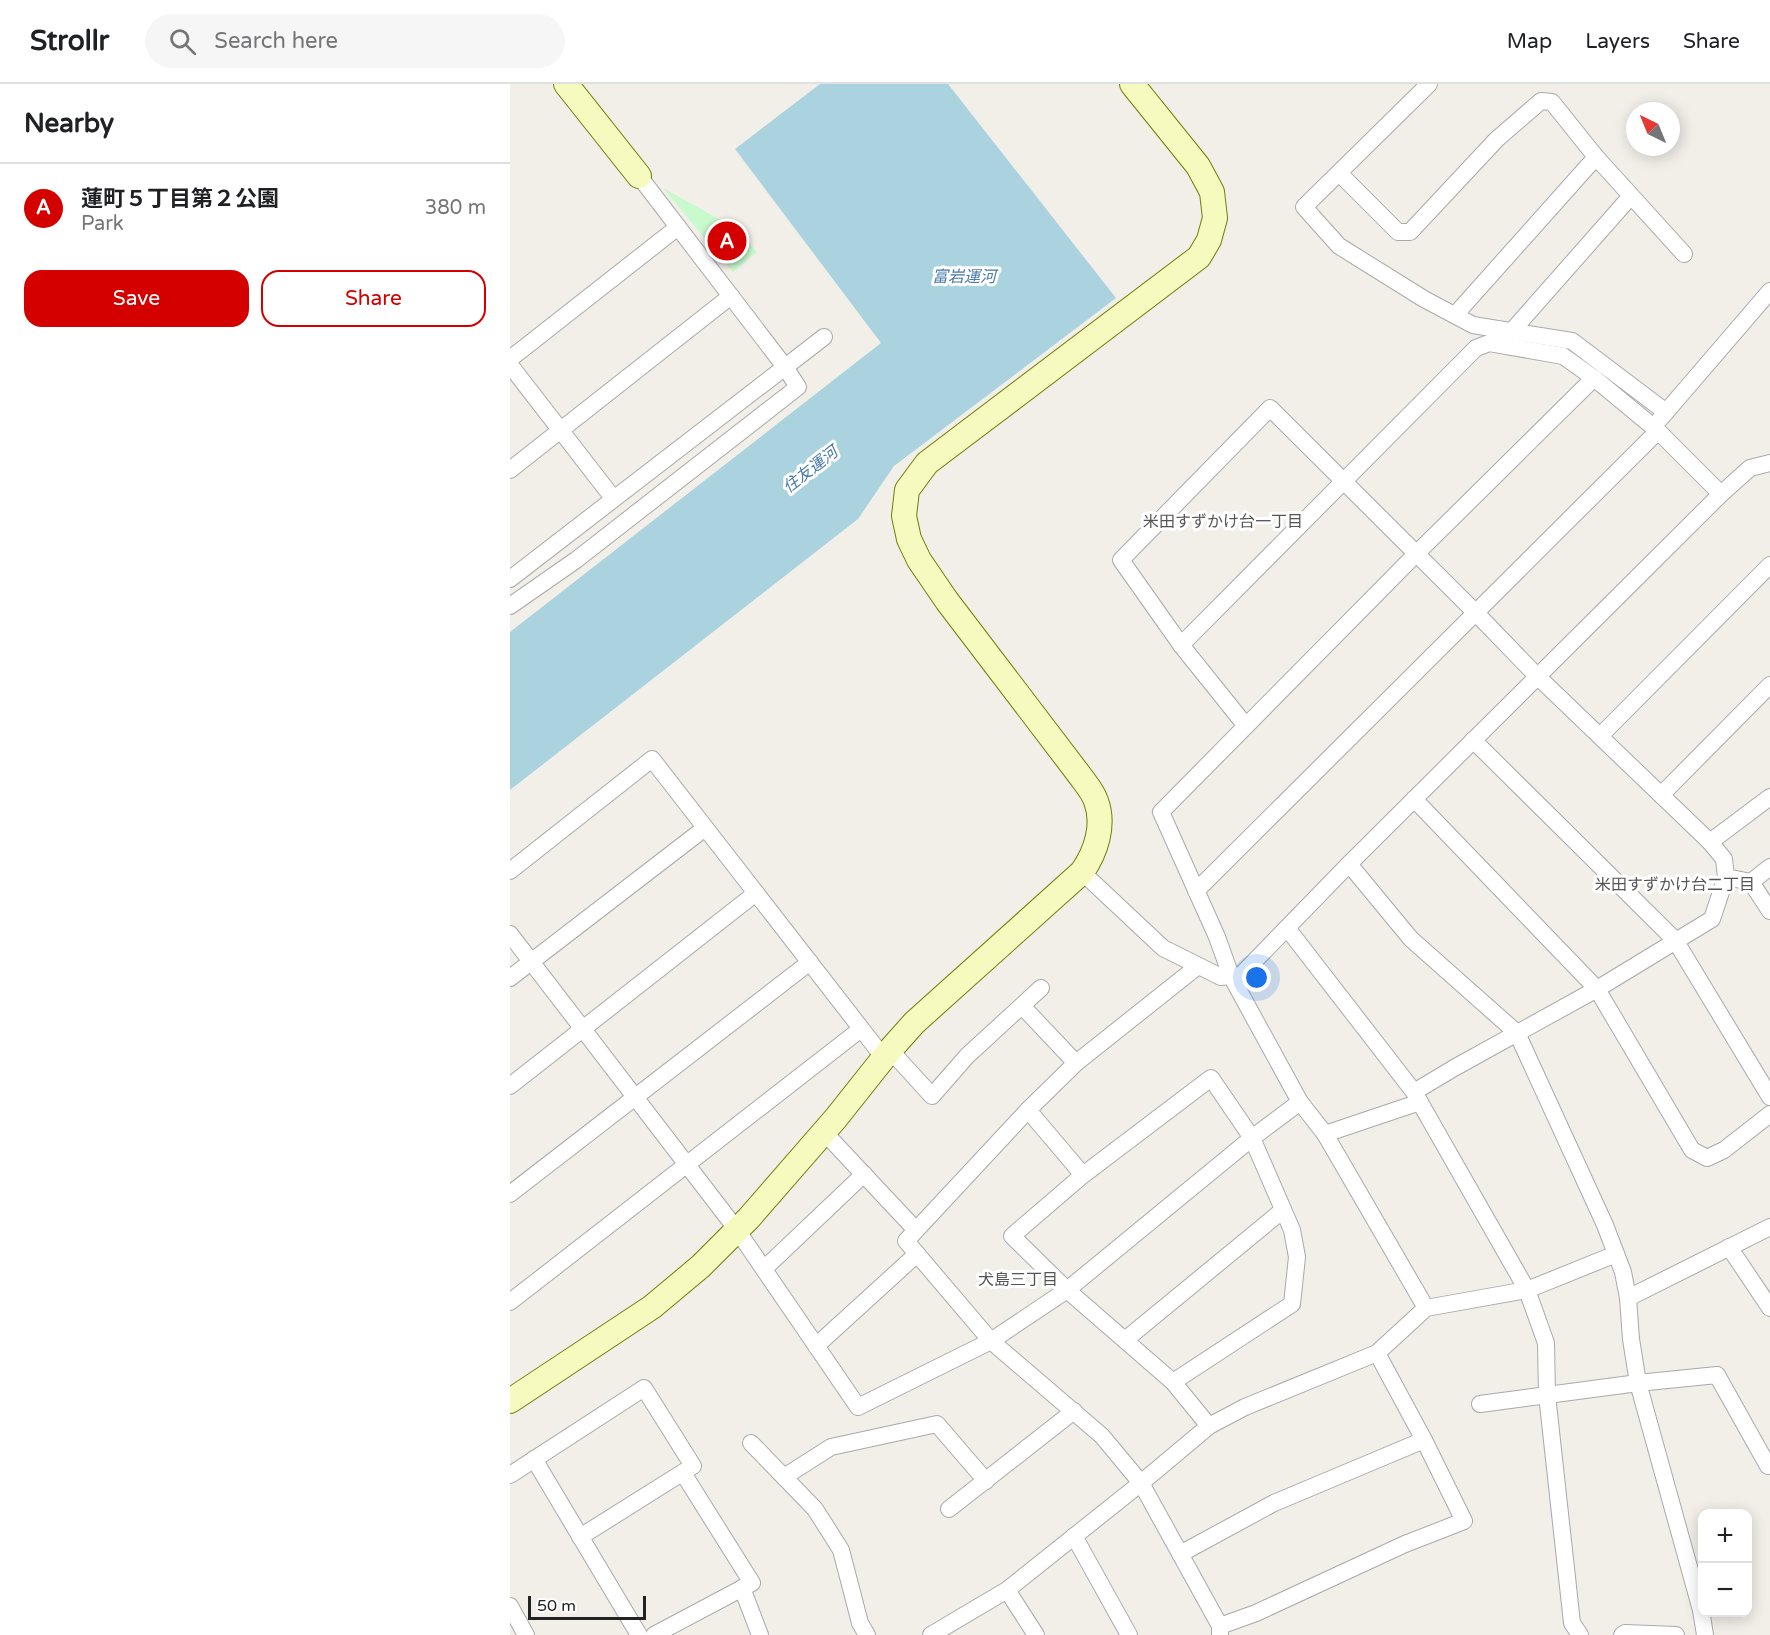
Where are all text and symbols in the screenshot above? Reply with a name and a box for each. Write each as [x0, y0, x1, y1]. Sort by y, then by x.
search box [145, 14, 565, 68]
text: Strollr [30, 24, 109, 58]
icon: search [166, 25, 199, 58]
text: Search here [214, 28, 338, 54]
text: Map [1507, 29, 1552, 54]
text: Layers [1585, 29, 1650, 54]
text: Share [1683, 29, 1740, 54]
north arrow [1626, 102, 1680, 156]
text: Nearby [24, 108, 114, 139]
text: 蓮町５丁目第２公園 [81, 186, 279, 212]
text: A [36, 196, 51, 220]
text: 380 m [425, 196, 486, 220]
text: Park [81, 212, 124, 236]
pin: A [708, 218, 746, 264]
water label: 富岩運河 [932, 267, 999, 287]
button: Save [24, 270, 249, 327]
button: Share [261, 270, 486, 327]
water label: 住友運河 [779, 440, 844, 497]
district label: 米田すずかけ台一丁目 [1143, 512, 1303, 532]
district label: 米田すずかけ台二丁目 [1595, 875, 1755, 895]
your location [1242, 963, 1271, 992]
district label: 犬島三丁目 [978, 1270, 1058, 1290]
map controls [1698, 1509, 1752, 1617]
button: + [1698, 1509, 1752, 1563]
button: − [1698, 1563, 1752, 1617]
scale bar [528, 1593, 646, 1620]
text: 50 m [537, 1596, 576, 1616]

